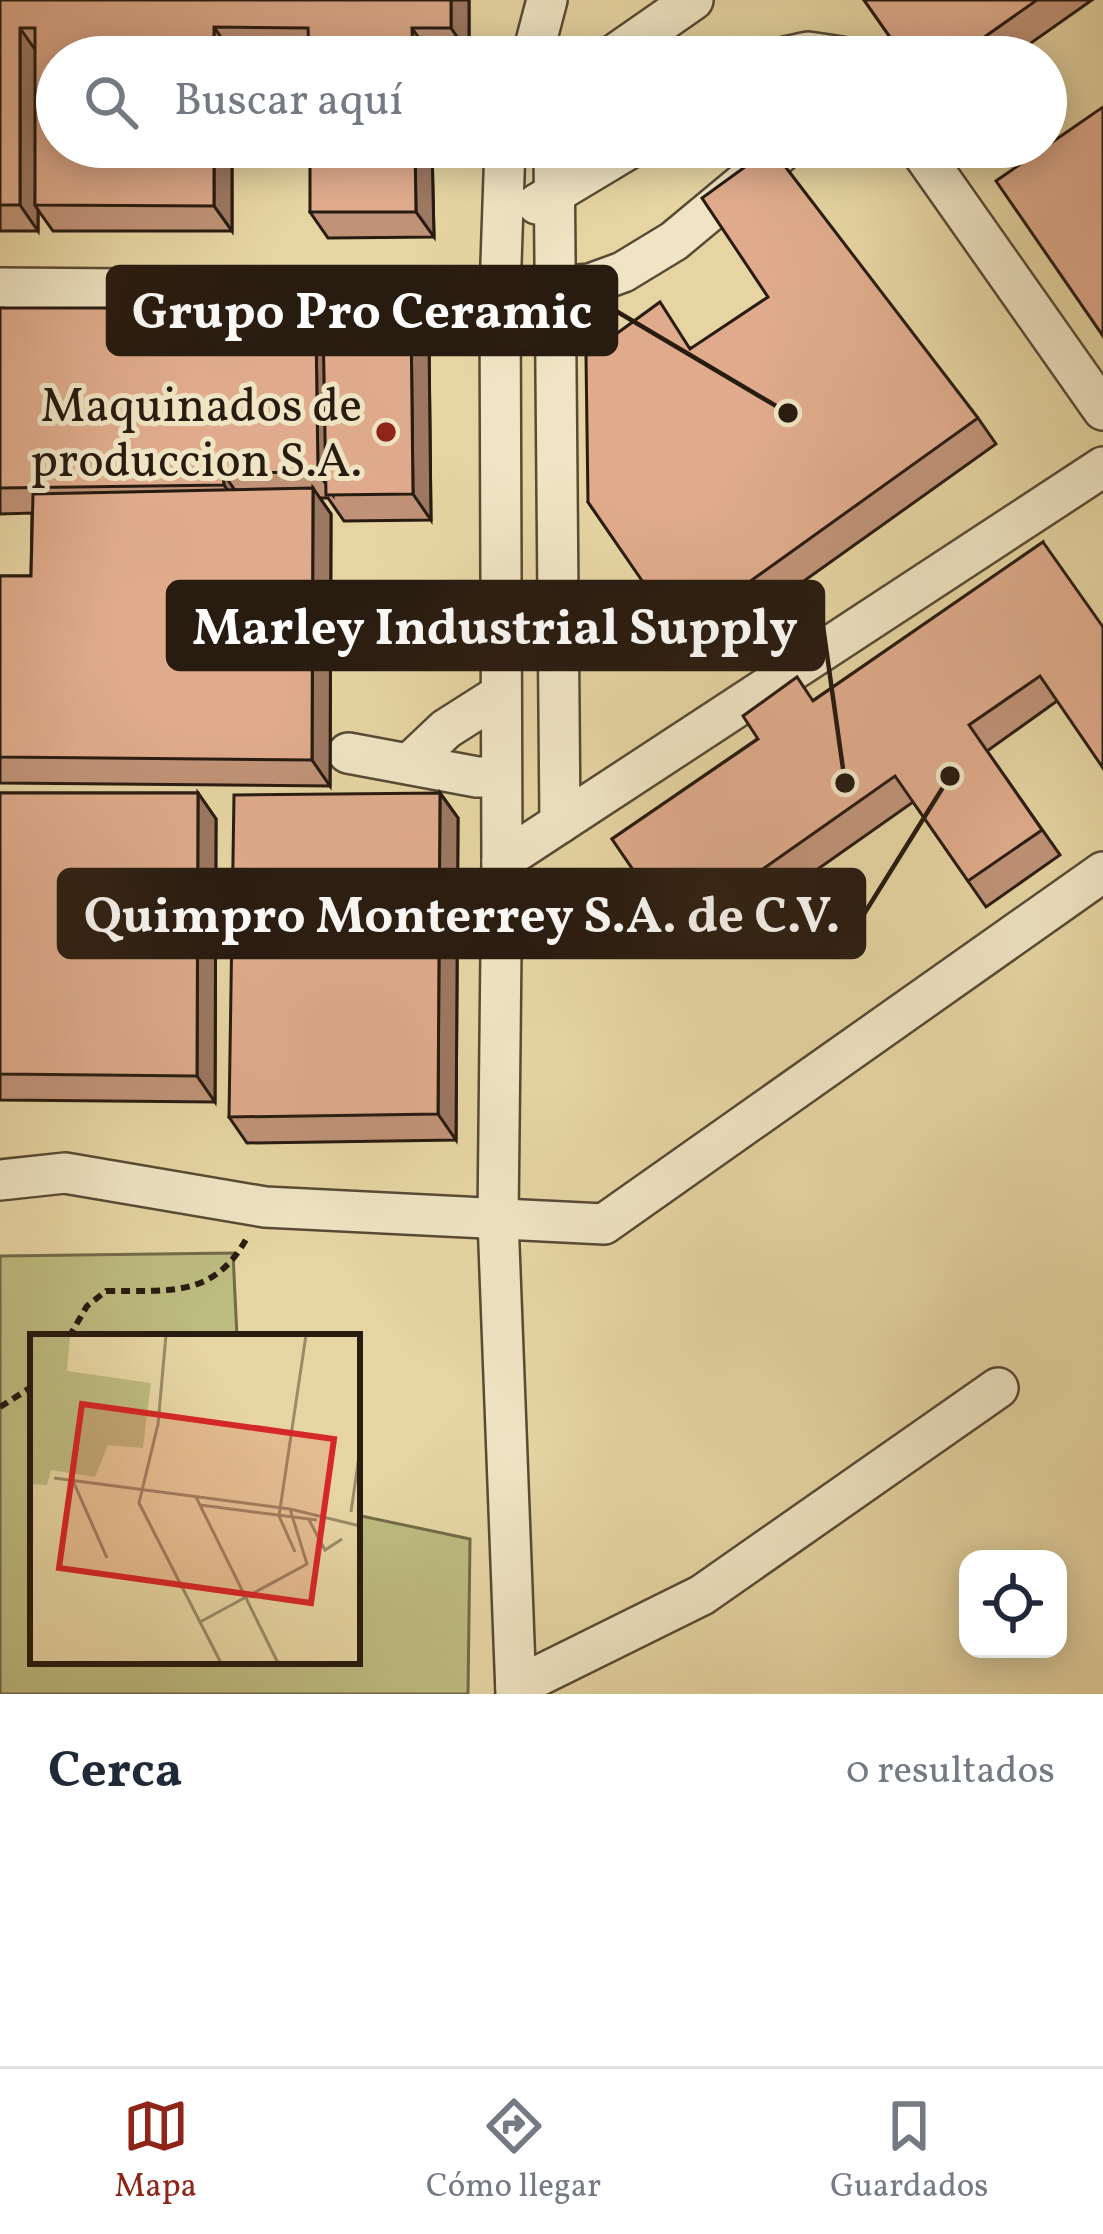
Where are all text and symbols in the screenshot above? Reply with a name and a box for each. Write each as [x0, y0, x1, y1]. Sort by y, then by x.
search box [36, 36, 1067, 168]
icon: search [78, 69, 144, 135]
text: Buscar aquí [174, 71, 403, 134]
callout: Grupo Pro Ceramic [108, 267, 616, 354]
text: Grupo Pro Ceramic [132, 279, 592, 350]
place label: Maquinados de produccion S.A. [31, 375, 362, 497]
marker: Maquinados de produccion S.A. [373, 419, 399, 445]
callout: Marley Industrial Supply [168, 582, 823, 669]
text: Marley Industrial Supply [192, 595, 798, 666]
callout: Quimpro Monterrey S.A. de C.V. [59, 870, 864, 957]
text: Quimpro Monterrey S.A. de C.V. [84, 883, 840, 954]
inset map [30, 1334, 360, 1664]
map controls [959, 1550, 1067, 1658]
button: locate [959, 1550, 1067, 1658]
text: Cerca [48, 1737, 183, 1808]
text: 0 resultados [846, 1745, 1055, 1799]
tab: Mapa [115, 2093, 197, 2211]
tab: Cómo llegar [426, 2093, 601, 2211]
tab: Guardados [830, 2093, 988, 2211]

